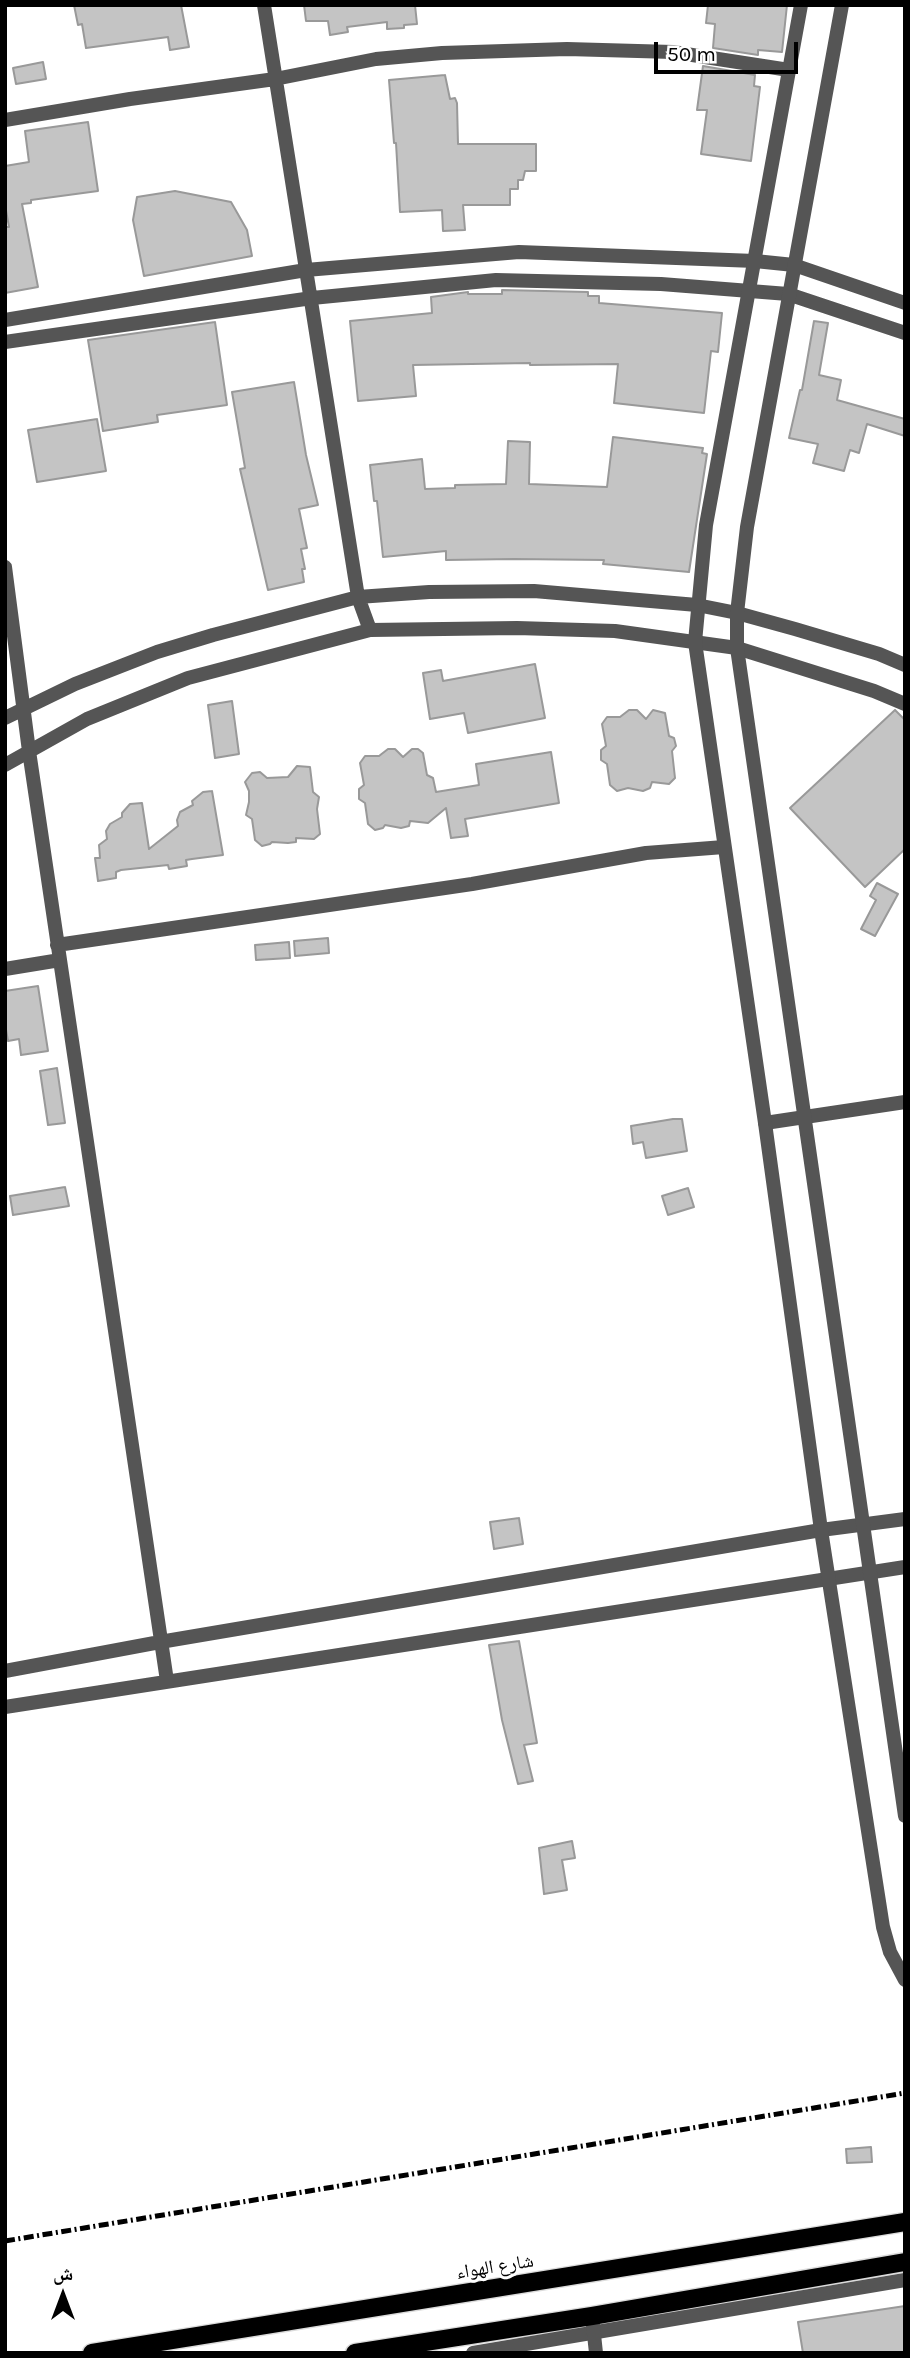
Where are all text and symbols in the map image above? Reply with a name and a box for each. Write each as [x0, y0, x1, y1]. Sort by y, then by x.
scale bar [658, 28, 802, 72]
text: 50 m [667, 42, 716, 66]
street label: شارع الهواء [455, 2250, 535, 2284]
north arrow [28, 2260, 98, 2330]
text: ش [53, 2263, 73, 2285]

